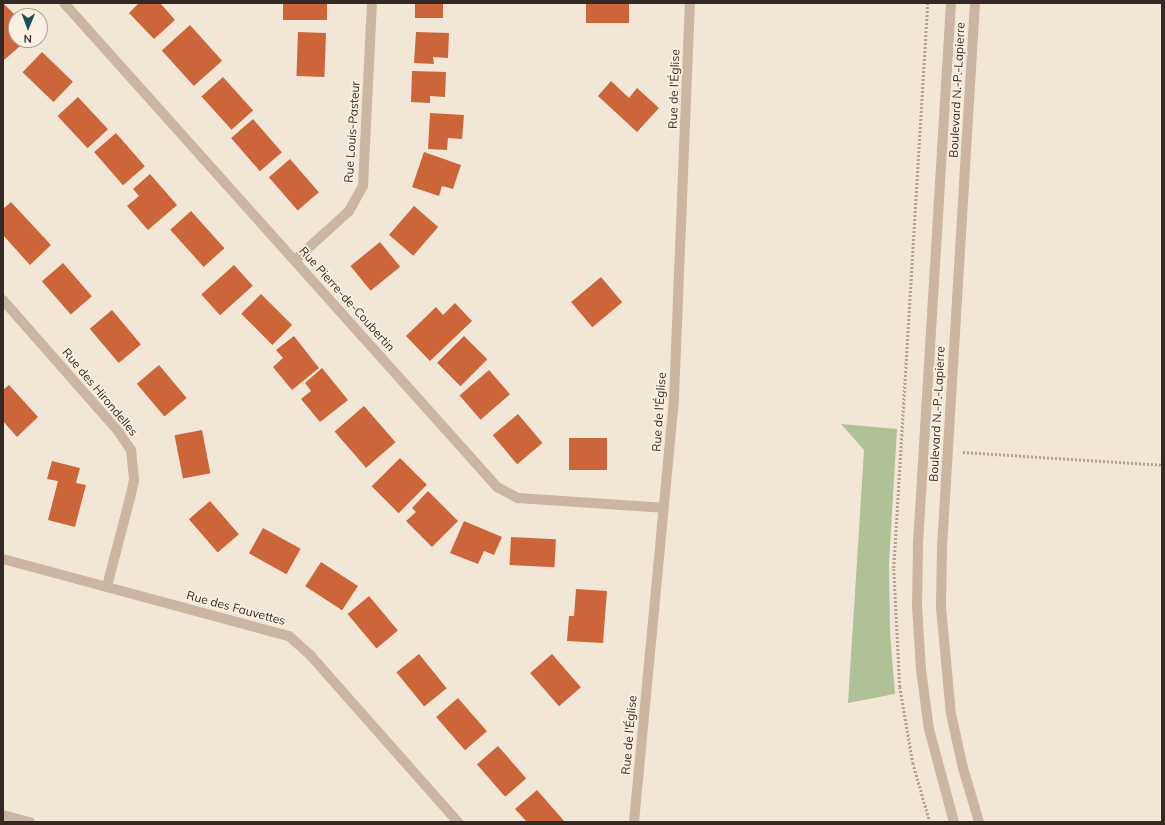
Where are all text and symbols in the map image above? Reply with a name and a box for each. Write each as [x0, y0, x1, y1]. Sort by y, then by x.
north arrow [8, 8, 48, 48]
street label: Boulevard N.-P.-Lapierre [946, 22, 968, 158]
text: N [24, 32, 32, 46]
street label: Rue de l'Église [665, 49, 683, 129]
street label: Rue Louis-Pasteur [341, 81, 363, 183]
street label: Rue Pierre-de-Coubertin [296, 244, 398, 354]
street label: Rue des Hirondelles [59, 345, 141, 439]
street label: Boulevard N.-P.-Lapierre [926, 346, 948, 482]
street label: Rue de l'Église [649, 372, 669, 452]
street label: Rue des Fauvettes [185, 588, 287, 628]
street label: Rue de l'Église [618, 695, 640, 775]

